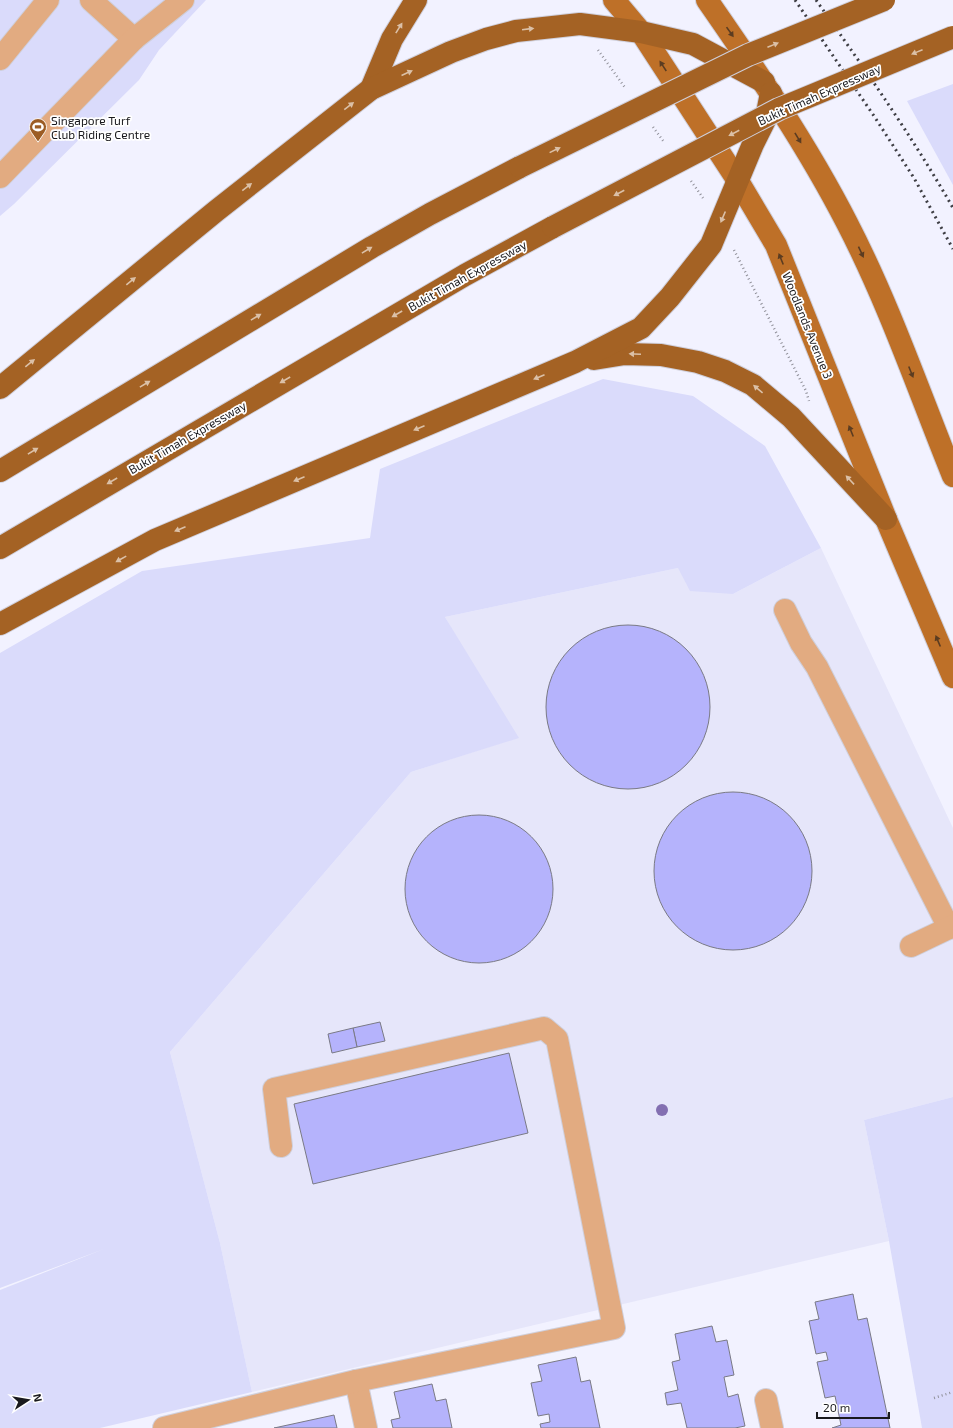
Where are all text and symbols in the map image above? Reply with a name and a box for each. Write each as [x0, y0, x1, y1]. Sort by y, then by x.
one-way arrow [395, 22, 402, 34]
one-way arrow [522, 26, 534, 32]
one-way arrow [726, 27, 734, 37]
one-way arrow [767, 42, 779, 48]
one-way arrow [911, 49, 922, 55]
street label: Bukit Timah Expressway [755, 60, 883, 127]
one-way arrow [659, 61, 667, 71]
one-way arrow [401, 69, 413, 75]
one-way arrow [344, 102, 355, 110]
place label: Singapore Turf Club Riding Centre [51, 113, 150, 141]
sports icon: Singapore Turf Club Riding Centre [28, 117, 48, 142]
one-way arrow [728, 129, 740, 136]
one-way arrow [795, 132, 802, 144]
one-way arrow [549, 147, 560, 153]
one-way arrow [242, 182, 252, 191]
one-way arrow [613, 190, 625, 196]
one-way arrow [719, 212, 725, 224]
street label: Bukit Timah Expressway [405, 236, 529, 313]
one-way arrow [361, 246, 373, 253]
one-way arrow [858, 247, 864, 258]
one-way arrow [778, 253, 784, 264]
street label: Woodlands Avenue 3 [780, 270, 836, 380]
one-way arrow [125, 277, 136, 285]
one-way arrow [391, 311, 403, 318]
one-way arrow [250, 313, 262, 320]
one-way arrow [629, 351, 641, 358]
one-way arrow [25, 359, 36, 368]
one-way arrow [909, 367, 915, 379]
one-way arrow [533, 374, 544, 380]
one-way arrow [279, 377, 291, 384]
one-way arrow [139, 380, 151, 387]
one-way arrow [753, 384, 763, 393]
street label: Bukit Timah Expressway [126, 397, 249, 476]
one-way arrow [413, 425, 425, 431]
one-way arrow [847, 425, 853, 437]
one-way arrow [28, 447, 38, 455]
one-way arrow [846, 475, 855, 485]
one-way arrow [293, 476, 305, 482]
one-way arrow [106, 478, 118, 485]
one-way arrow [173, 527, 185, 533]
one-way arrow [115, 555, 126, 562]
one-way arrow [934, 634, 940, 646]
north arrow [8, 1380, 48, 1420]
text: N [31, 1393, 45, 1403]
scale bar [817, 1394, 889, 1420]
text: 20 m [823, 1400, 850, 1414]

